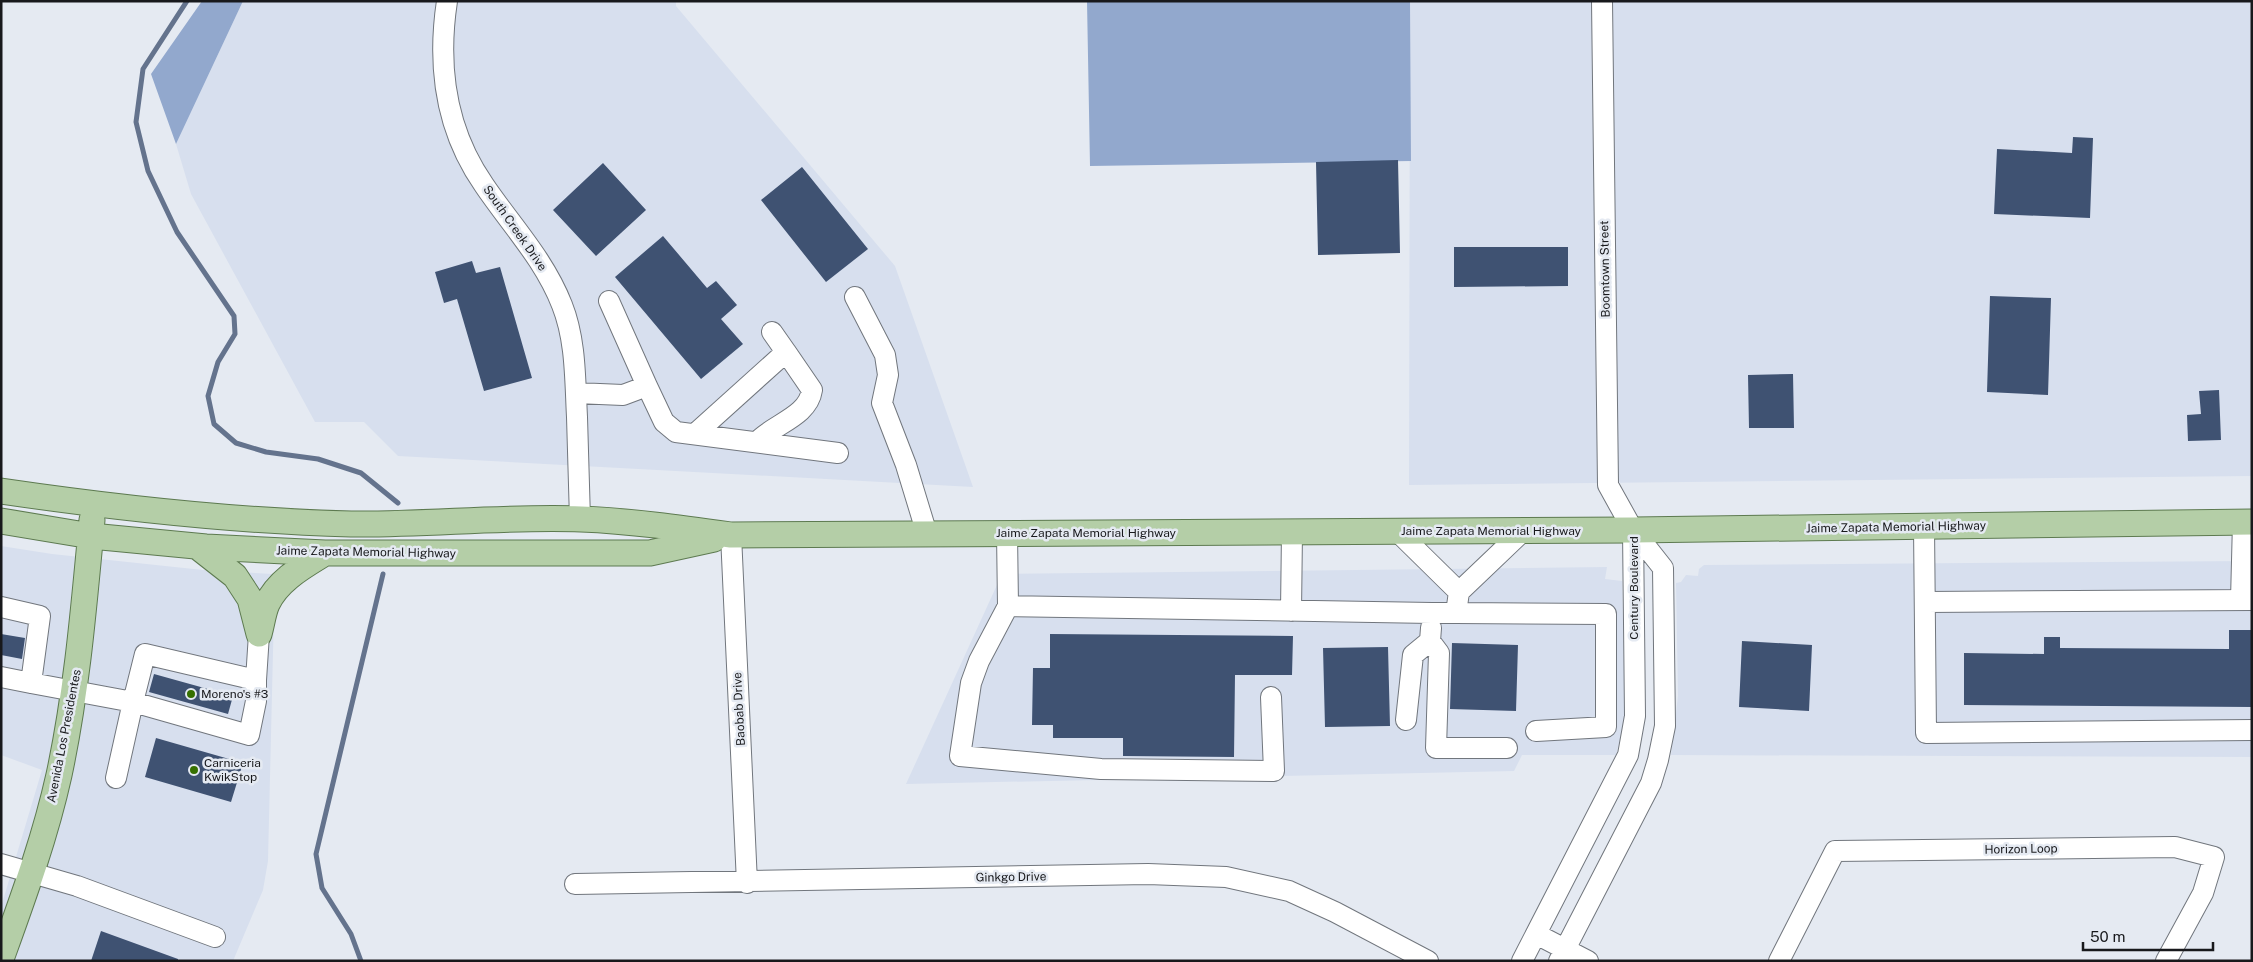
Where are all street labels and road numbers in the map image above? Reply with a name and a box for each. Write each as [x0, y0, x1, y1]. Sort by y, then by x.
street label: South Creek Drive [480, 183, 550, 274]
street label: Boomtown Street [1597, 220, 1613, 318]
street label: Jaime Zapata Memorial Highway [1806, 518, 1987, 536]
street label: Jaime Zapata Memorial Highway [1401, 524, 1582, 538]
street label: Jaime Zapata Memorial Highway [996, 526, 1177, 540]
street label: Century Boulevard [1627, 536, 1641, 640]
street label: Jaime Zapata Memorial Highway [276, 543, 457, 561]
street label: Avenida Los Presidentes [44, 668, 84, 804]
street label: Baobab Drive [730, 672, 748, 746]
street label: Horizon Loop [1984, 841, 2058, 857]
street label: Ginkgo Drive [975, 869, 1047, 885]

